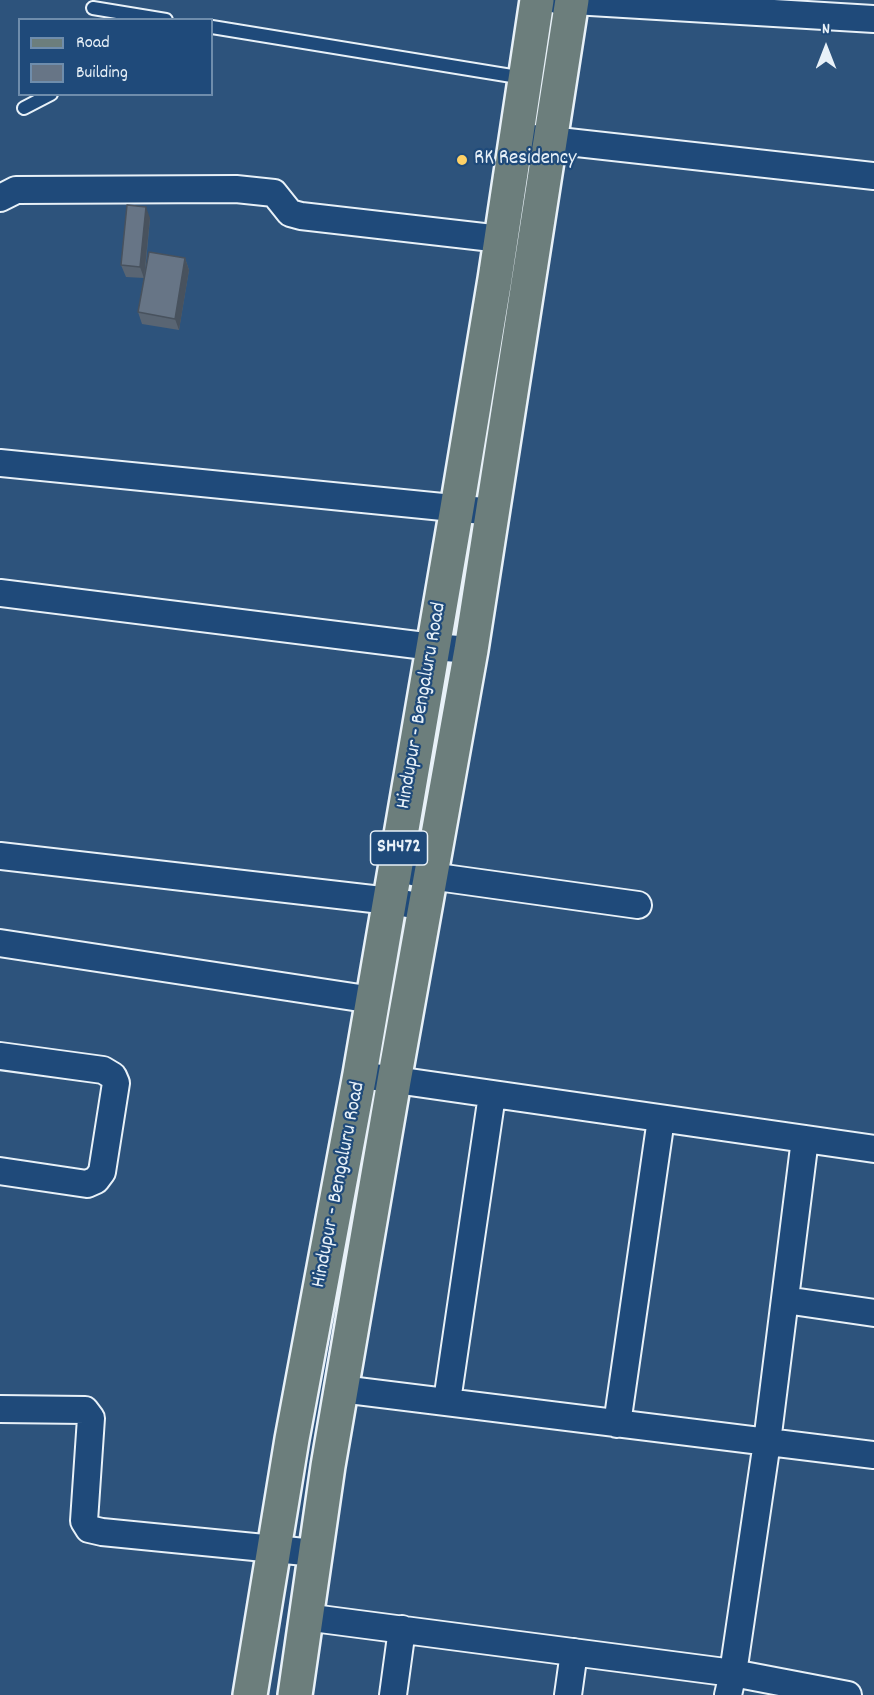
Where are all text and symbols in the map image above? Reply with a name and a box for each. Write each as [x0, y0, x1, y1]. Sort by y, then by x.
legend [18, 18, 213, 96]
north arrow [796, 18, 856, 78]
text: N [822, 18, 830, 41]
text: Road [76, 31, 110, 56]
text: Building [76, 61, 128, 86]
place label: RK Residency [474, 147, 577, 173]
marker: RK Residency [455, 153, 469, 167]
street label: Hindupur - Bengaluru Road [392, 601, 454, 811]
road number: SH472 [370, 831, 428, 865]
street label: Hindupur - Bengaluru Road [308, 1080, 372, 1290]

